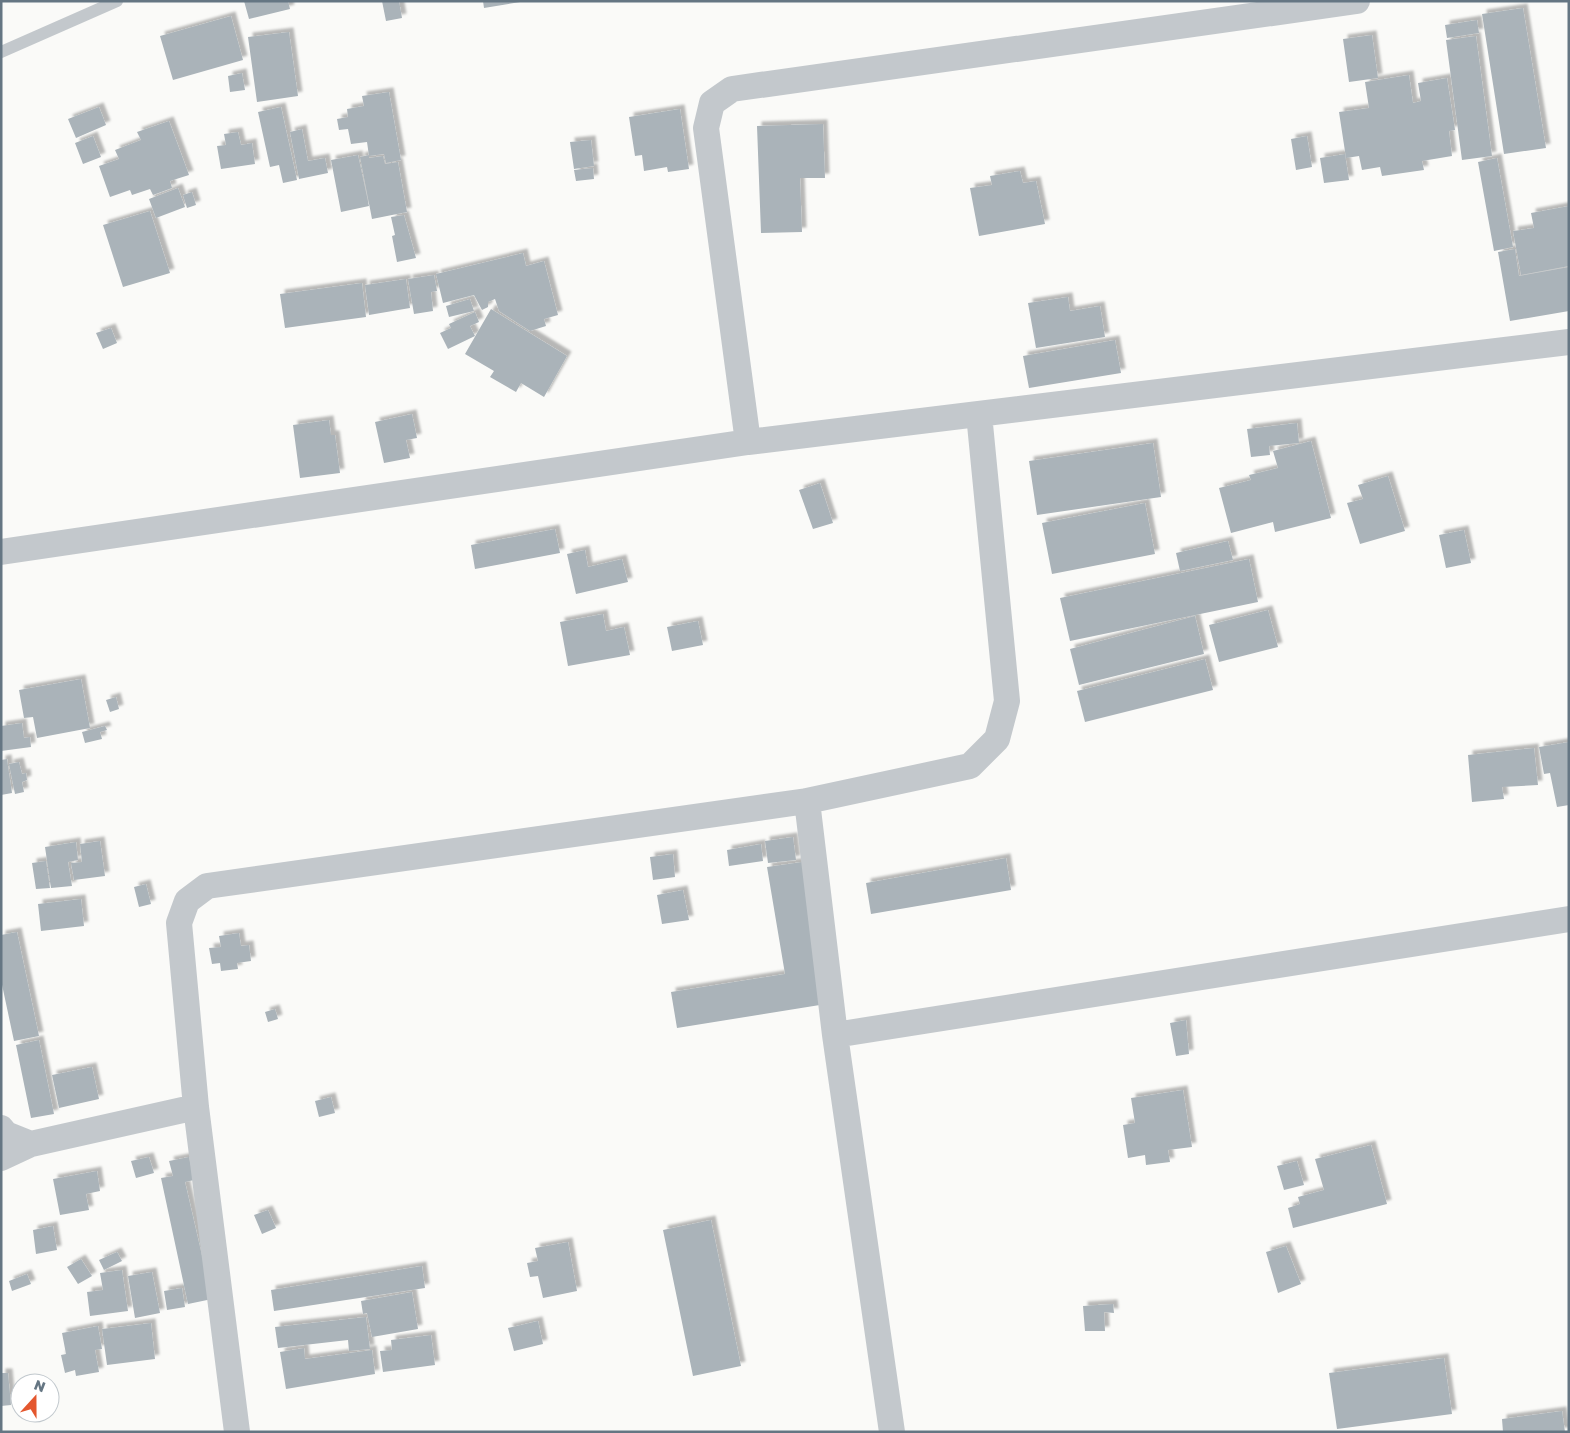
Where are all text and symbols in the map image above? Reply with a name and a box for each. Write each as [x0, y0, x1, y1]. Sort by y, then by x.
north arrow [10, 1373, 60, 1423]
text: N [32, 1376, 48, 1395]

